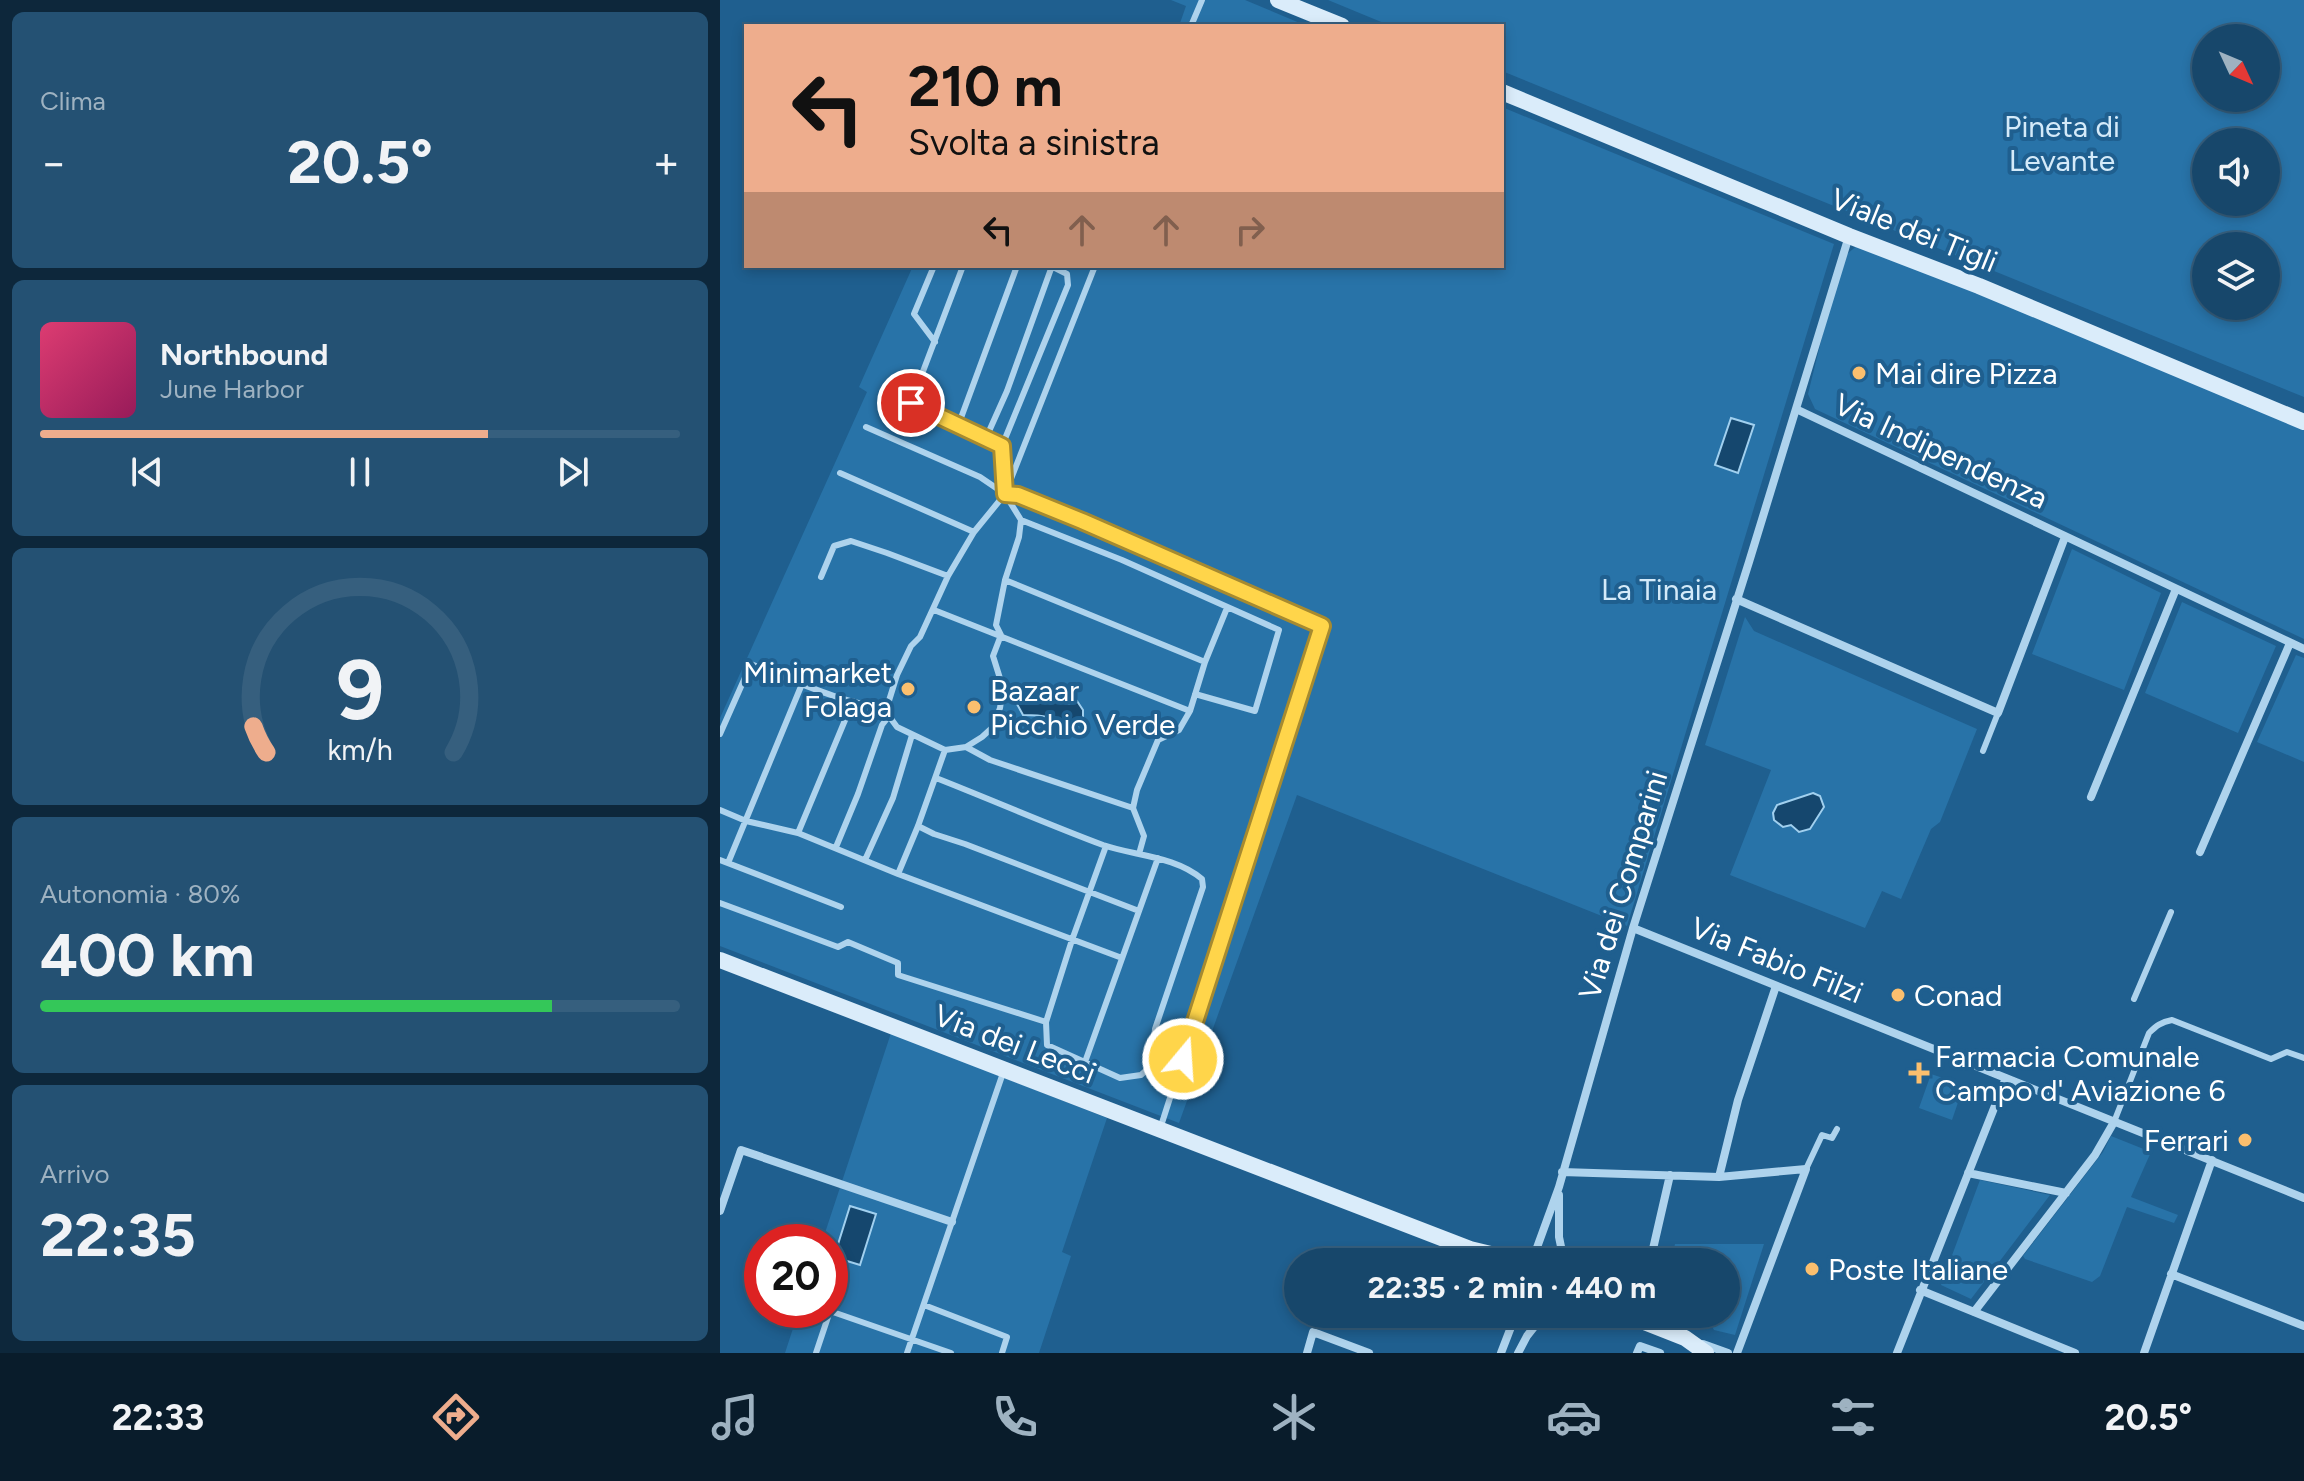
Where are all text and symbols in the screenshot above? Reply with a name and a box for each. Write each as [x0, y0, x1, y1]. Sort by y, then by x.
north arrow [2192, 24, 2280, 112]
map controls [2192, 24, 2280, 320]
text: 210 m [908, 53, 1063, 120]
icon: left [776, 56, 880, 160]
text: Clima [40, 85, 106, 117]
park label: Pineta di Levante [2004, 108, 2120, 179]
text: Svolta a sinistra [908, 121, 1160, 164]
text: 20.5° [287, 126, 433, 198]
button: sound [2192, 128, 2280, 216]
text: − [40, 136, 67, 189]
text: + [653, 136, 680, 189]
street label: Viale dei Tigli [1825, 180, 2003, 280]
icon: left [976, 208, 1020, 252]
icon: ahead [1060, 208, 1104, 252]
icon: ahead [1144, 208, 1188, 252]
icon: right [1228, 208, 1272, 252]
button: layers [2192, 232, 2280, 320]
text: Northbound [160, 336, 328, 373]
place label: Mai dire Pizza [1875, 355, 2058, 392]
marker: Mai dire Pizza [1850, 364, 1868, 382]
pin [877, 369, 945, 437]
text: June Harbor [160, 373, 304, 405]
icon: arrive [889, 381, 933, 425]
street label: Via Indipendenza [1828, 385, 2054, 517]
icon: previous [125, 450, 169, 494]
icon: pause [338, 450, 382, 494]
icon: next [551, 450, 595, 494]
park label: La Tinaia [1601, 571, 1717, 608]
text: 9 [336, 639, 384, 739]
place label: Minimarket Folaga [743, 654, 892, 725]
place label: Bazaar Picchio Verde [990, 672, 1175, 743]
marker: Minimarket Folaga [899, 680, 917, 698]
marker: Bazaar Picchio Verde [965, 698, 983, 716]
text: km/h [327, 733, 393, 767]
street label: Via dei Comparini [1571, 766, 1675, 1004]
text: Autonomia · 80% [40, 878, 240, 910]
street label: Via Fabio Filzi [1685, 909, 1869, 1011]
text: 400 km [40, 919, 255, 991]
place label: Conad [1914, 977, 2003, 1014]
marker: Conad [1889, 986, 1907, 1004]
street label: Via dei Lecci [929, 996, 1101, 1092]
position arrow [1141, 1017, 1225, 1101]
place label: Farmacia Comunale Campo d' Aviazione 6 [1935, 1038, 2225, 1109]
marker: Farmacia Comunale Campo d' Aviazione 6 [1910, 1064, 1928, 1082]
place label: Ferrari [2144, 1122, 2229, 1159]
marker: Ferrari [2236, 1131, 2254, 1149]
text: Arrivo [40, 1158, 110, 1190]
text: 22:35 [40, 1199, 196, 1271]
speed limit sign: 20 [744, 1224, 848, 1328]
place label: Poste Italiane [1828, 1251, 2008, 1288]
marker: Poste Italiane [1803, 1260, 1821, 1278]
text: 22:35 · 2 min · 440 m [1368, 1269, 1656, 1306]
icon: directions [428, 1389, 484, 1445]
icon: music [707, 1389, 763, 1445]
icon: phone [987, 1389, 1043, 1445]
icon: climate [1266, 1389, 1322, 1445]
icon: car [1546, 1389, 1602, 1445]
icon: filters [1825, 1389, 1881, 1445]
text: 22:33 [112, 1396, 204, 1439]
text: 20.5° [2105, 1396, 2192, 1439]

